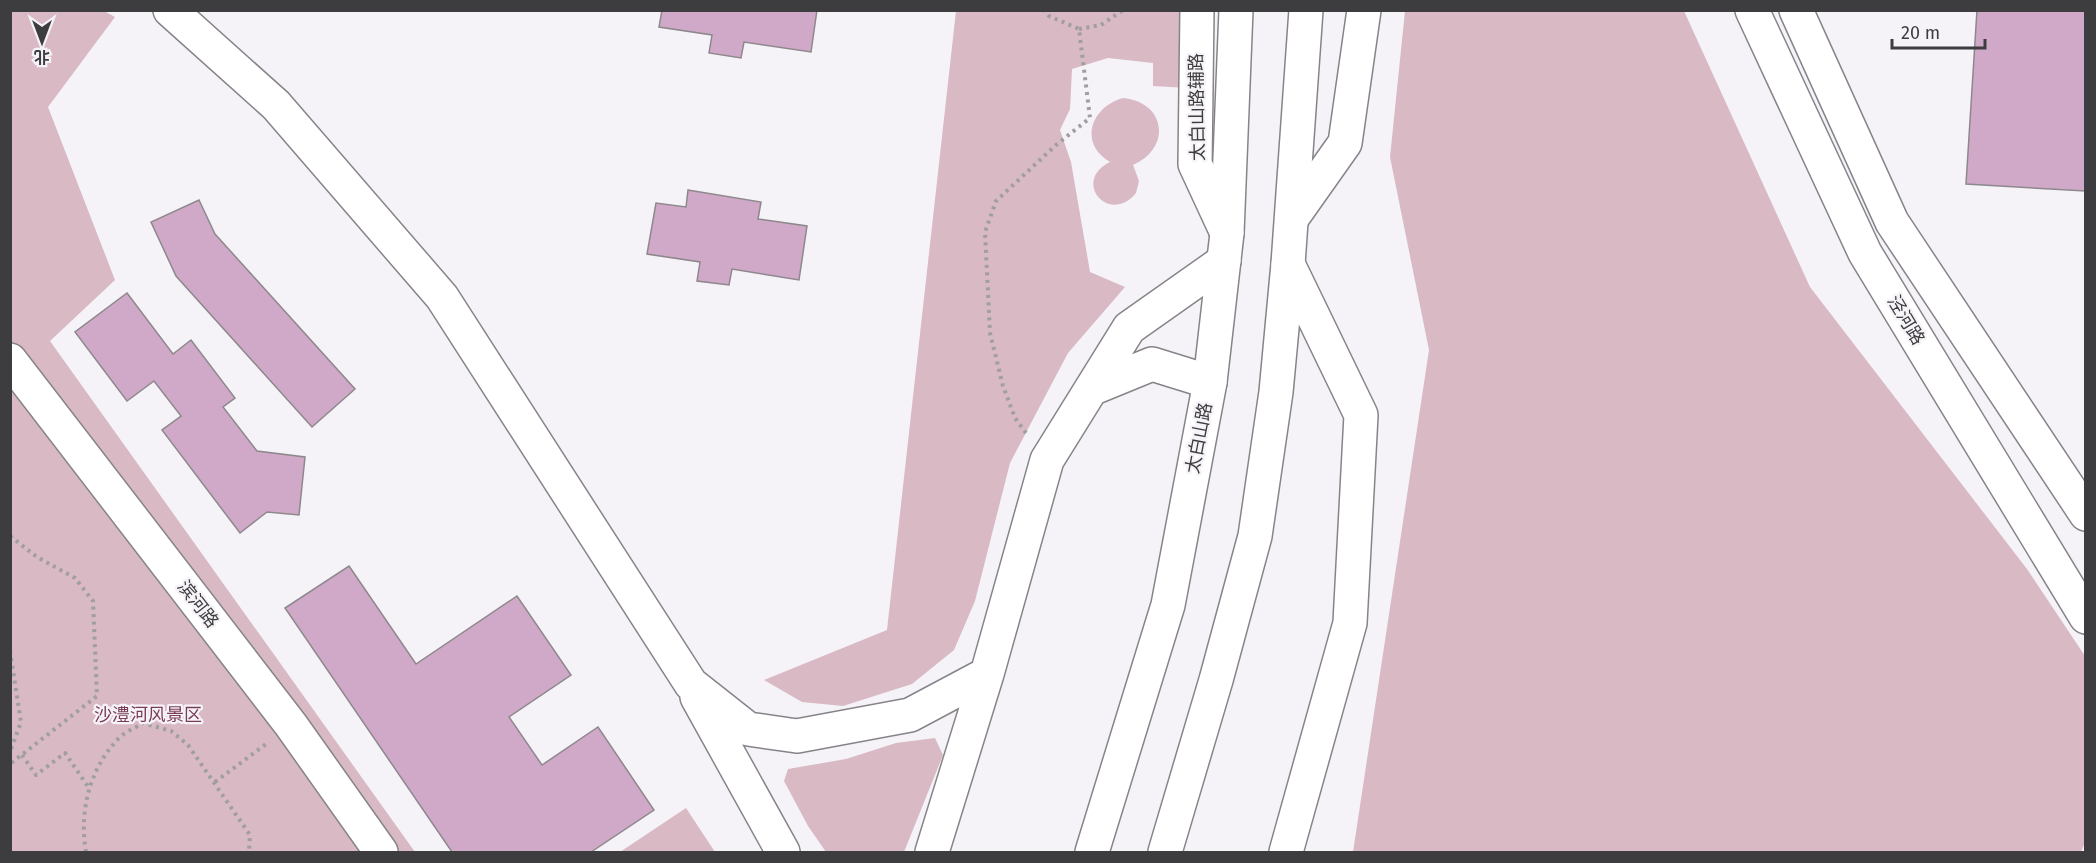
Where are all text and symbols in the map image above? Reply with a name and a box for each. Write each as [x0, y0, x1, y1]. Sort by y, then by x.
north arrow [12, 12, 72, 72]
scale bar [1892, 12, 1985, 50]
text: 20 m [1901, 22, 1940, 44]
text: 北 [34, 47, 50, 66]
street label: 太白山路辅路 [1185, 53, 1209, 161]
street label: 泾河路 [1883, 291, 1929, 349]
street label: 太白山路 [1181, 401, 1217, 475]
street label: 滨河路 [173, 576, 223, 632]
park label: 沙澧河风景区 [94, 704, 202, 726]

